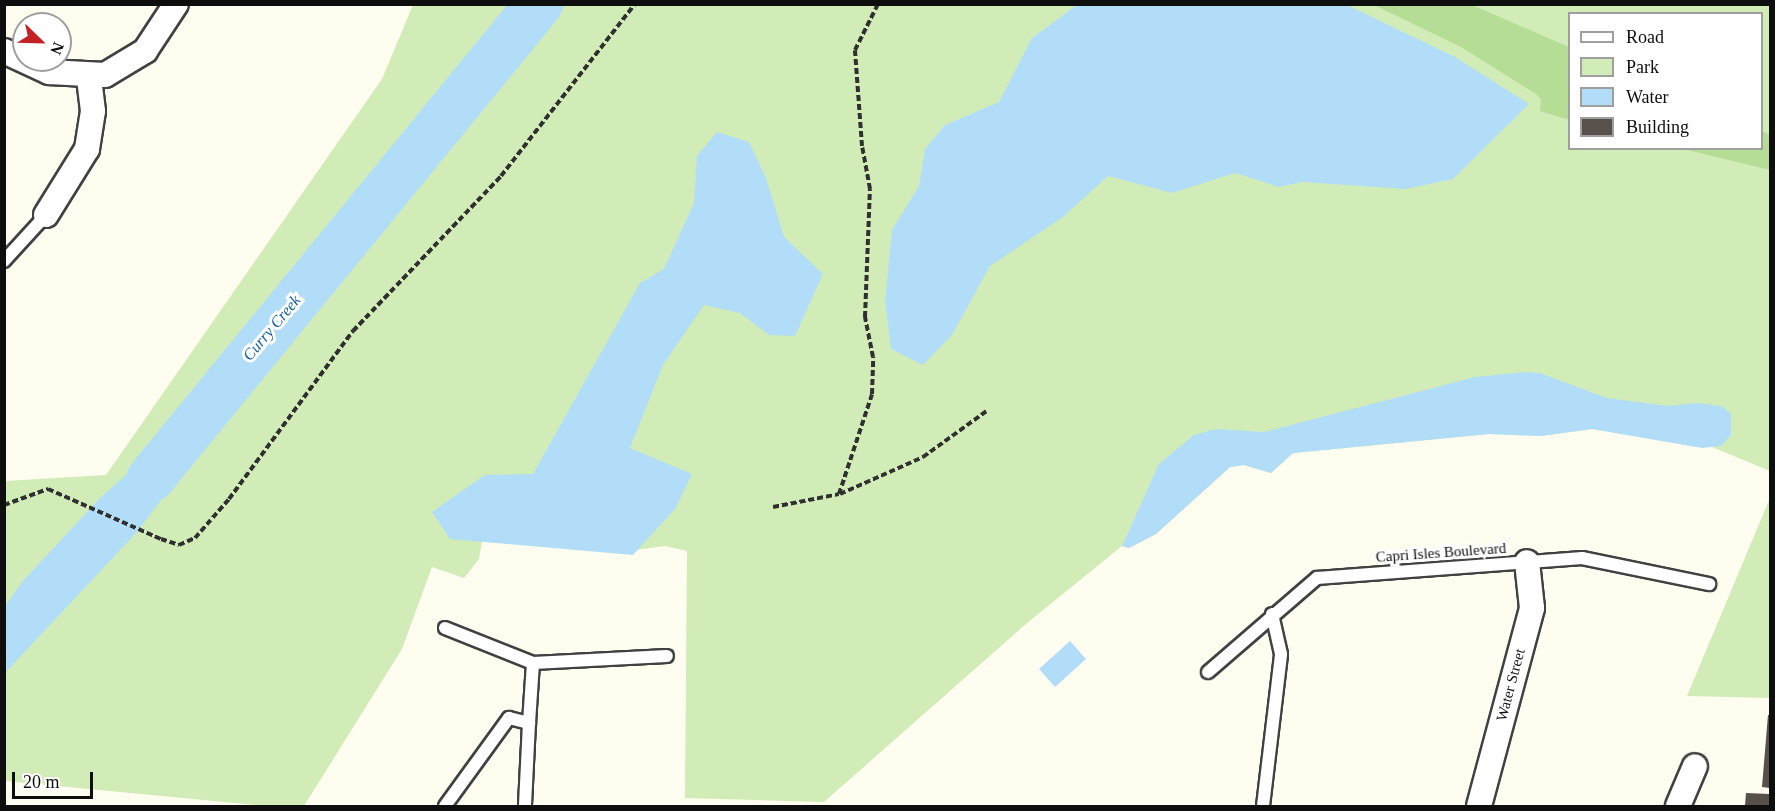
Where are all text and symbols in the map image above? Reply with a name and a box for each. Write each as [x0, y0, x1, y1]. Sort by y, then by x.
north arrow [12, 12, 72, 72]
legend [1568, 12, 1763, 150]
text: Road [1626, 27, 1664, 47]
text: N [47, 40, 67, 57]
text: Park [1626, 57, 1659, 77]
text: Water [1626, 87, 1669, 107]
text: Building [1626, 117, 1689, 137]
water label: Curry Creek [239, 291, 305, 365]
street label: Capri Isles Boulevard [1375, 539, 1507, 567]
street label: Water Street [1493, 647, 1529, 723]
scale bar [15, 760, 96, 798]
text: 20 m [23, 772, 60, 792]

